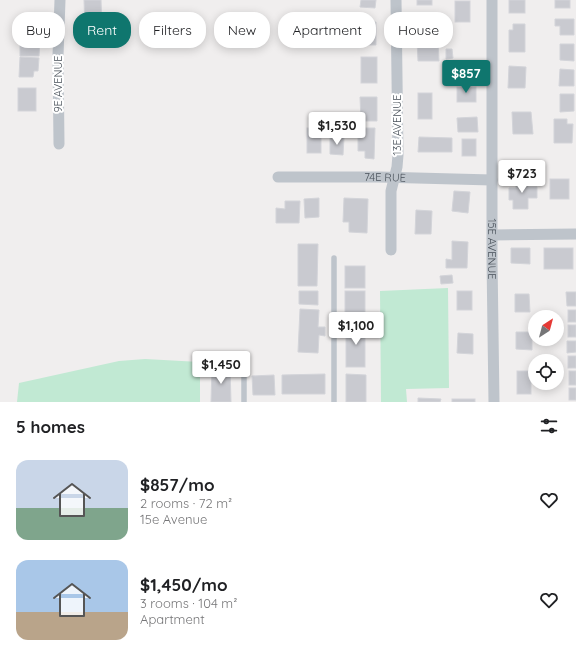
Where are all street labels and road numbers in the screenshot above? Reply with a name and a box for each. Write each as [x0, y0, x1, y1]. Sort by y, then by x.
street label: 9E AVENUE [51, 55, 65, 113]
street label: 13E AVENUE [390, 95, 404, 155]
street label: 74E RUE [364, 170, 406, 185]
street label: 15E AVENUE [485, 218, 499, 280]

